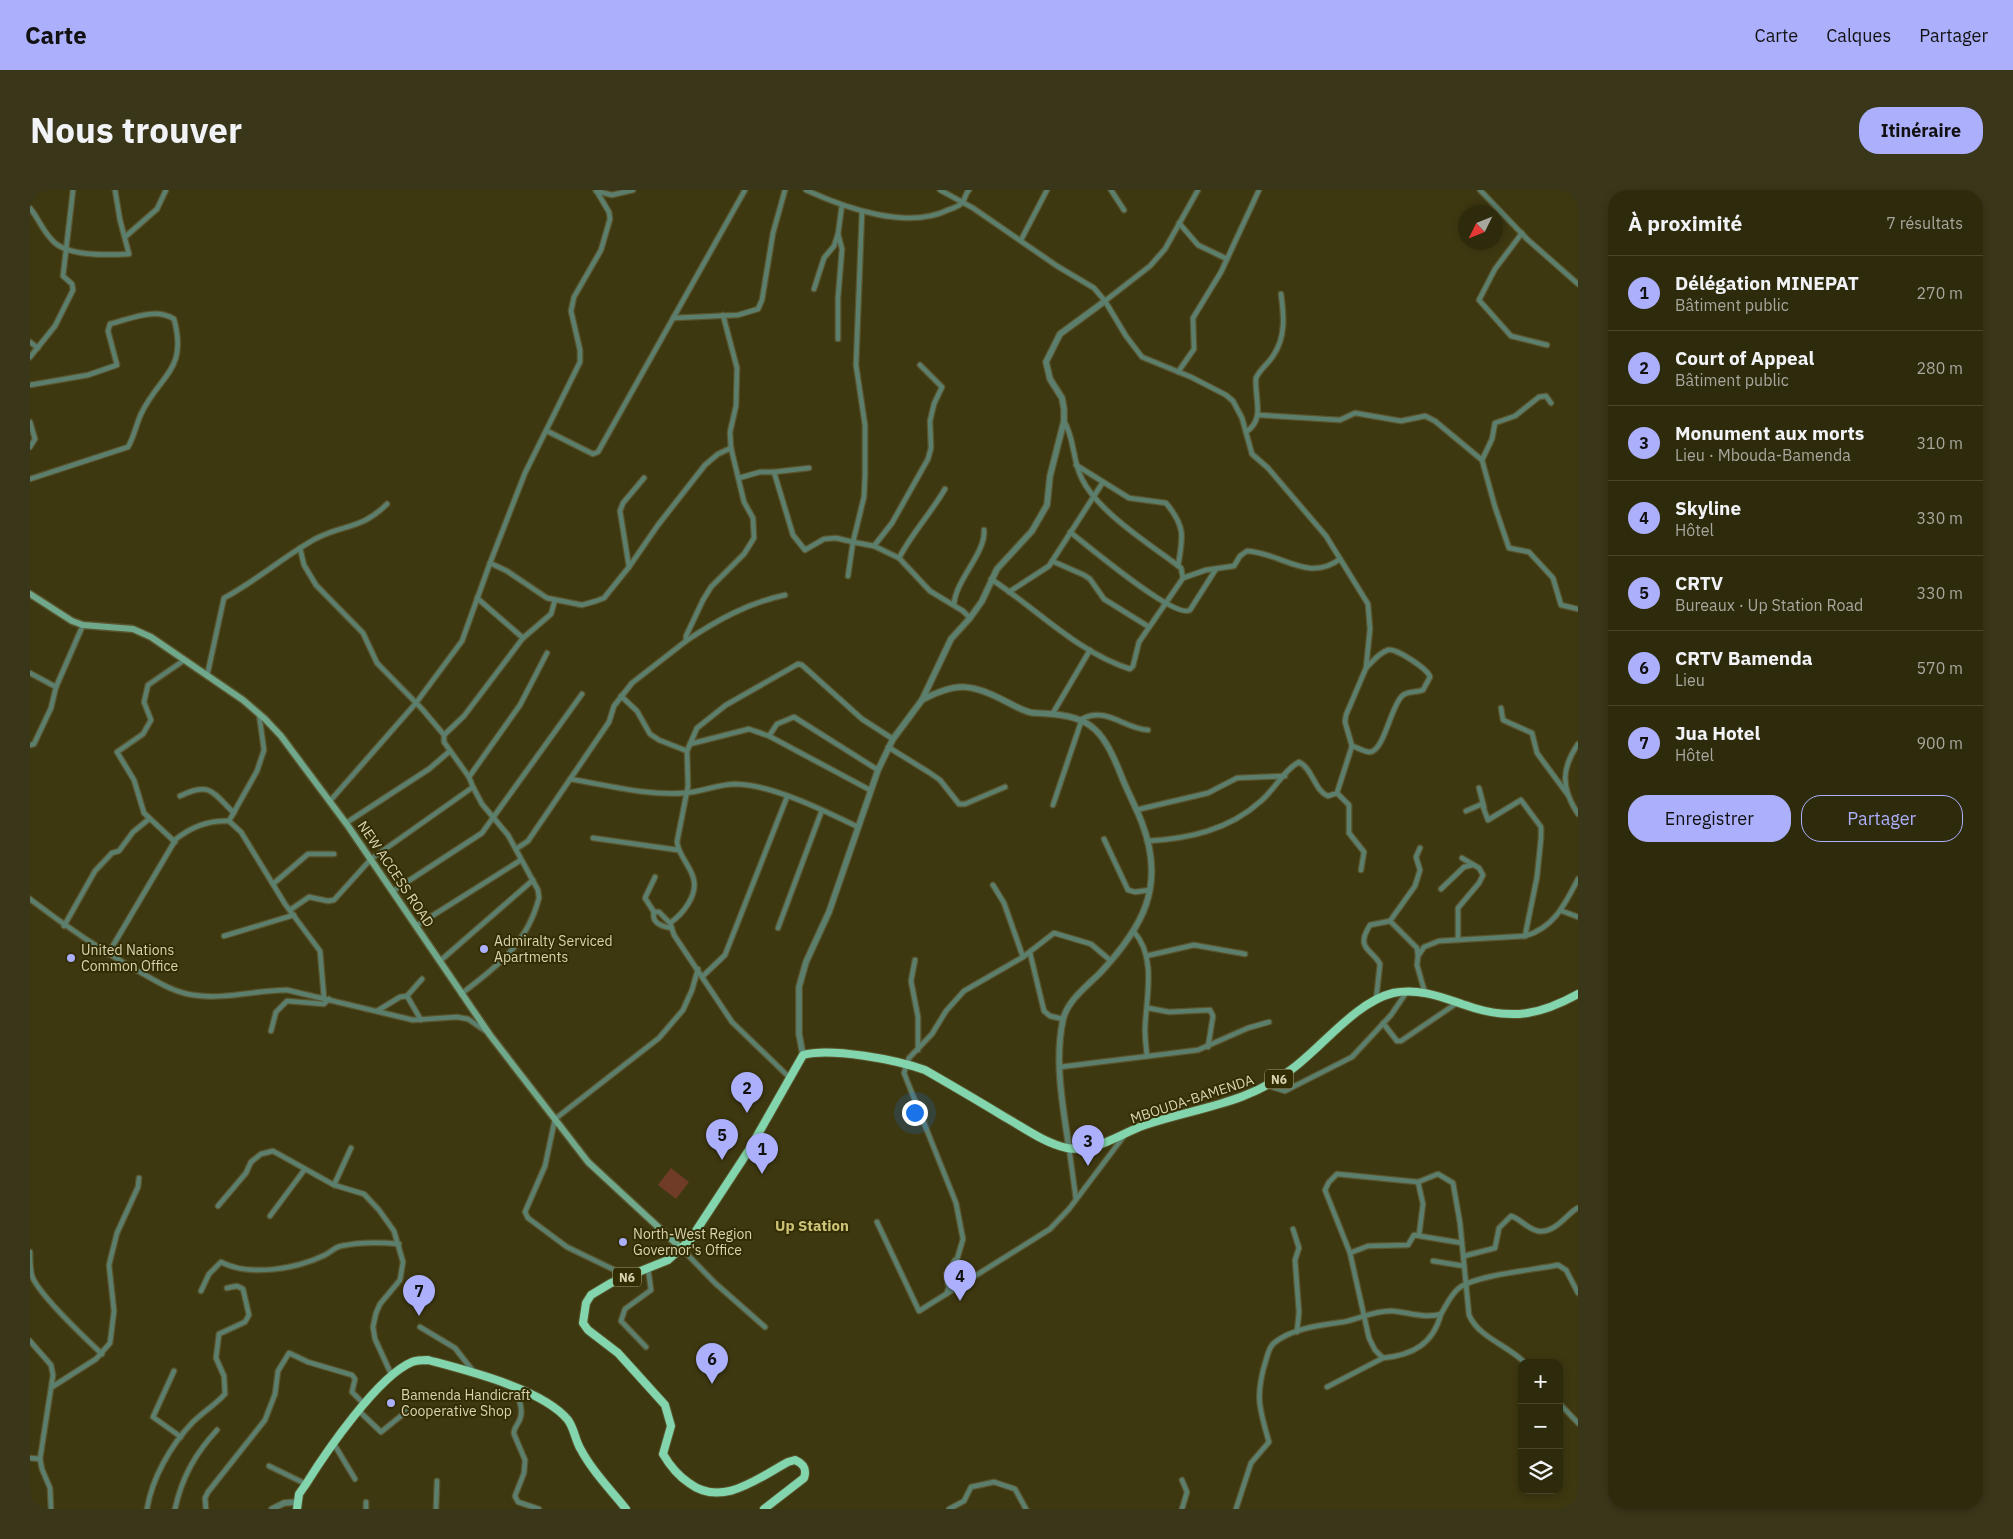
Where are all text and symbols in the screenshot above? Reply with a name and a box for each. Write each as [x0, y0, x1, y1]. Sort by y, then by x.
text: Carte [25, 19, 87, 51]
text: Carte [1755, 24, 1798, 47]
text: Calques [1826, 24, 1891, 47]
text: Partager [1919, 24, 1988, 47]
text: Nous trouver [30, 107, 242, 153]
button: Itinéraire [1859, 107, 1983, 154]
north arrow [1458, 205, 1503, 250]
text: À proximité [1628, 209, 1742, 237]
text: 7 résultats [1886, 213, 1963, 233]
text: Délégation MINEPAT [1675, 271, 1859, 295]
text: 1 [1639, 283, 1649, 303]
text: 270 m [1916, 283, 1963, 303]
text: Bâtiment public [1675, 295, 1789, 315]
text: Court of Appeal [1675, 346, 1814, 370]
text: 2 [1639, 358, 1649, 378]
text: 280 m [1916, 358, 1963, 378]
text: Bâtiment public [1675, 370, 1789, 390]
text: Monument aux morts [1675, 421, 1864, 445]
text: 3 [1639, 433, 1649, 453]
text: 310 m [1916, 433, 1963, 453]
text: Lieu · Mbouda-Bamenda [1675, 445, 1851, 465]
text: Skyline [1675, 496, 1741, 520]
text: 4 [1639, 508, 1649, 528]
text: 330 m [1916, 508, 1963, 528]
text: Hôtel [1675, 520, 1714, 540]
text: CRTV [1675, 571, 1723, 595]
text: 5 [1639, 583, 1649, 603]
text: 330 m [1916, 583, 1963, 603]
text: Bureaux · Up Station Road [1675, 595, 1863, 615]
text: CRTV Bamenda [1675, 646, 1813, 670]
text: 6 [1639, 658, 1649, 678]
text: 570 m [1916, 658, 1963, 678]
text: Lieu [1675, 670, 1705, 690]
text: Jua Hotel [1675, 721, 1760, 745]
text: 7 [1639, 733, 1649, 753]
text: 900 m [1916, 733, 1963, 753]
text: Hôtel [1675, 745, 1714, 765]
button: Enregistrer [1628, 795, 1791, 842]
button: Partager [1801, 795, 1963, 842]
street label: NEW ACCESS ROAD [354, 817, 438, 931]
place label: Admiralty Serviced Apartments [494, 932, 613, 966]
place label: United Nations Common Office [81, 941, 178, 975]
marker: Admiralty Serviced Apartments [478, 943, 490, 955]
marker: United Nations Common Office [65, 952, 77, 964]
street label: MBOUDA-BAMENDA [1128, 1070, 1256, 1127]
road number: N6 [1265, 1070, 1293, 1089]
pin: 2 [731, 1072, 763, 1113]
your location [902, 1100, 928, 1126]
pin: 5 [706, 1119, 738, 1160]
pin: 3 [1072, 1125, 1104, 1166]
pin: 1 [746, 1133, 778, 1174]
district label: Up Station [775, 1216, 849, 1235]
place label: North-West Region Governor's Office [633, 1225, 752, 1259]
marker: North-West Region Governor's Office [617, 1236, 629, 1248]
pin: 4 [944, 1260, 976, 1301]
road number: N6 [613, 1268, 641, 1286]
pin: 7 [403, 1275, 435, 1316]
pin: 6 [696, 1343, 728, 1384]
map controls [1518, 1359, 1563, 1494]
button: + [1518, 1359, 1563, 1404]
place label: Bamenda Handicraft Cooperative Shop [401, 1386, 530, 1420]
marker: Bamenda Handicraft Cooperative Shop [385, 1397, 397, 1409]
button: − [1518, 1404, 1563, 1449]
button: layers [1518, 1449, 1563, 1494]

